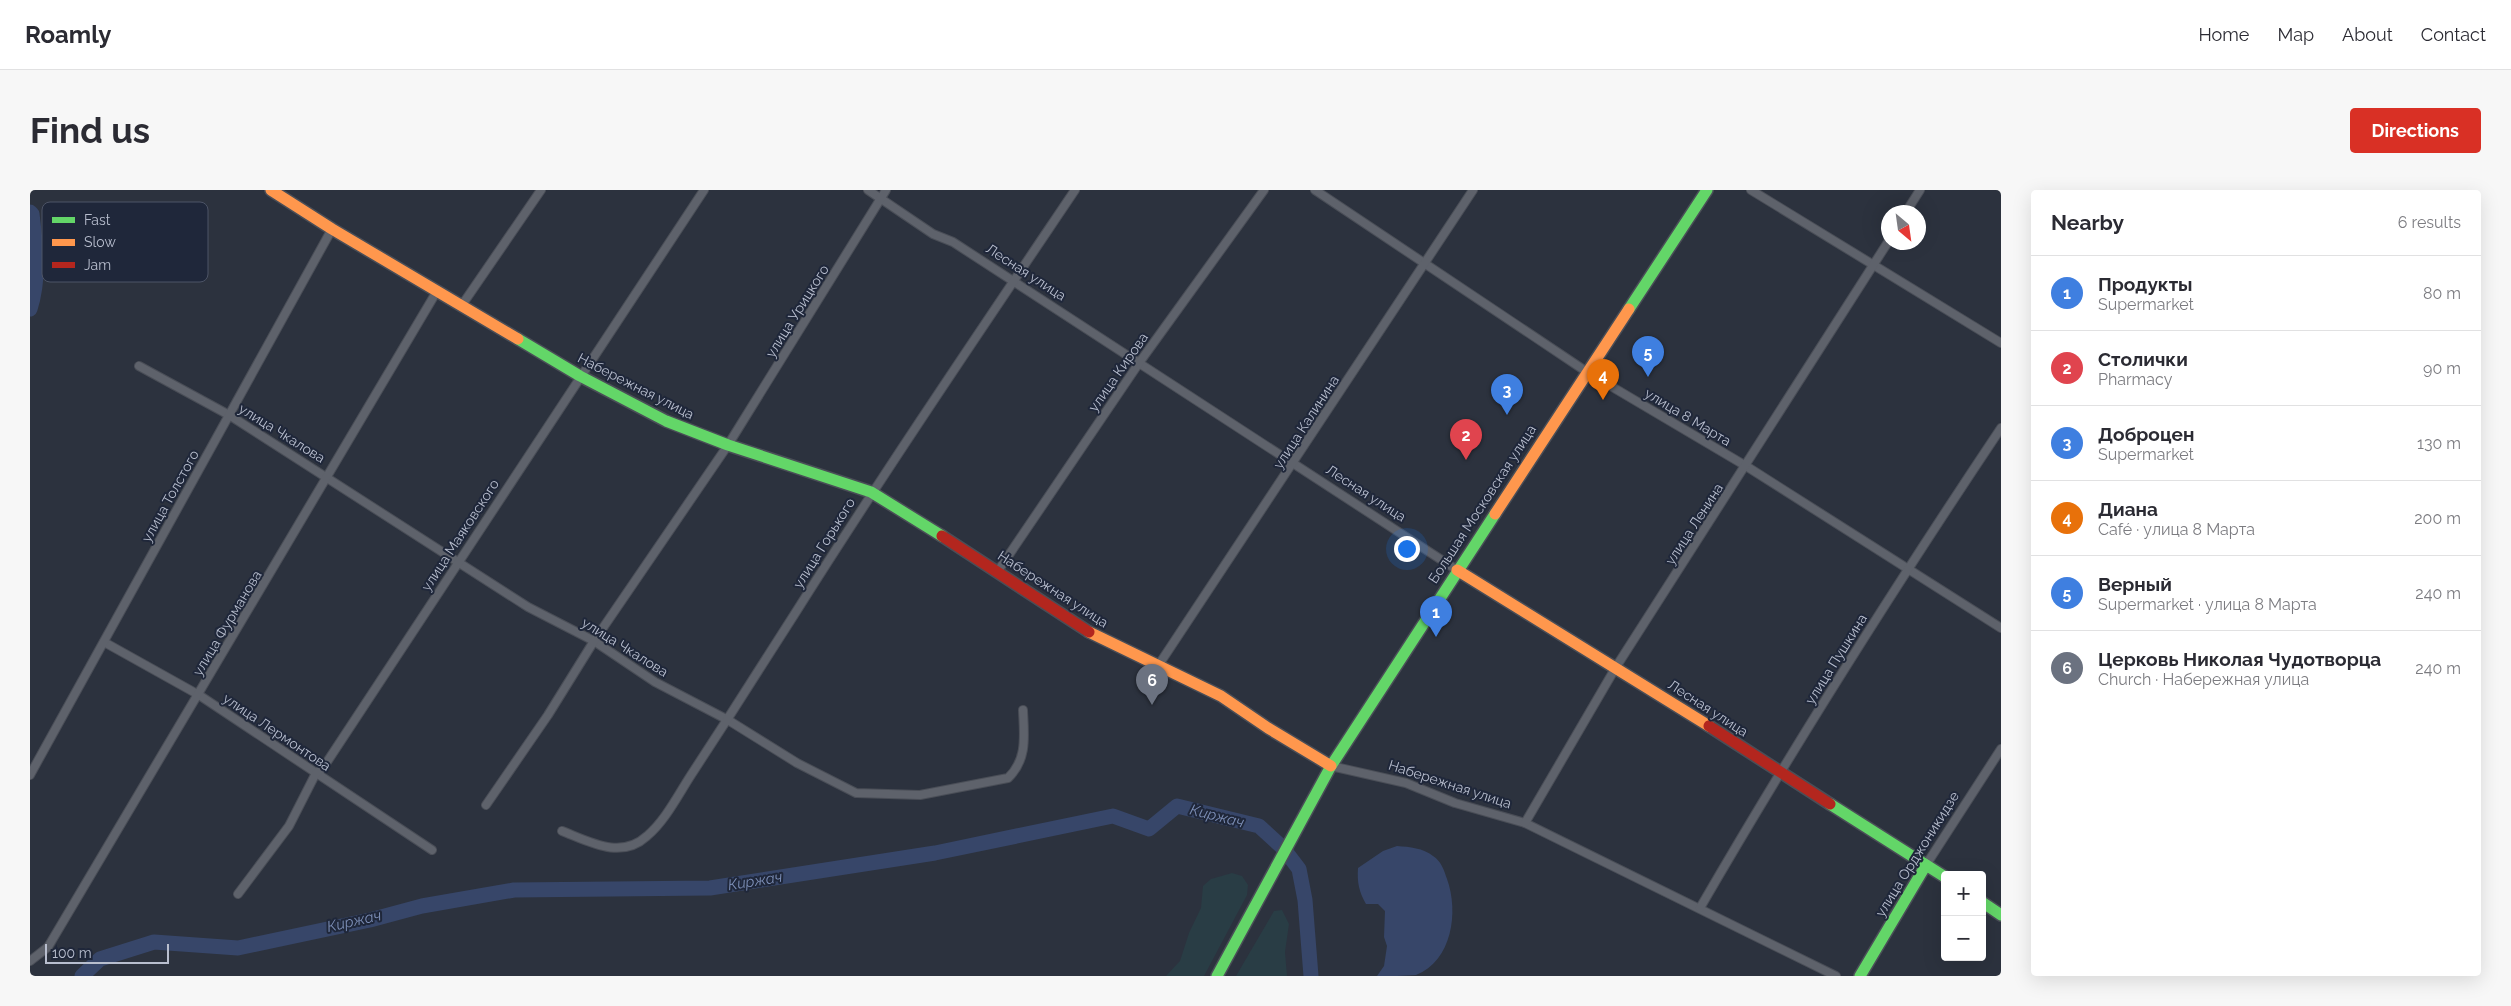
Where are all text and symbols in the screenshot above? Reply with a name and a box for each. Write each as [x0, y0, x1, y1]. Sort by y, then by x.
text: Roamly [25, 20, 111, 49]
text: Home [2198, 24, 2249, 45]
text: Map [2277, 24, 2314, 45]
text: About [2342, 24, 2393, 45]
text: Contact [2421, 24, 2486, 45]
button: Directions [2350, 108, 2481, 153]
text: Find us [30, 110, 150, 151]
legend [42, 202, 208, 282]
north arrow [1881, 205, 1926, 250]
text: Nearby [2051, 210, 2124, 235]
text: Fast [84, 212, 111, 228]
text: 6 results [2398, 213, 2461, 232]
text: Slow [84, 234, 116, 250]
street label: Лесная улица [983, 240, 1069, 304]
text: Jam [84, 257, 111, 273]
street label: улица Урицкого [762, 262, 832, 360]
text: Продукты [2098, 273, 2193, 295]
text: 1 [2063, 284, 2071, 303]
text: 80 m [2423, 284, 2461, 303]
text: Supermarket [2098, 295, 2194, 314]
street label: улица Кирова [1085, 330, 1151, 414]
pin: 5 [1632, 336, 1664, 377]
text: Столички [2098, 348, 2188, 370]
street label: Набережная улица [575, 350, 697, 422]
pin: 4 [1587, 359, 1619, 400]
text: 2 [2062, 359, 2072, 378]
text: 90 m [2423, 359, 2461, 378]
text: Pharmacy [2098, 370, 2172, 389]
street label: улица Калинина [1270, 372, 1342, 472]
pin: 3 [1491, 374, 1523, 415]
street label: улица 8 Марта [1642, 385, 1734, 449]
street label: улица Чкалова [236, 400, 328, 466]
pin: 2 [1450, 419, 1482, 460]
street label: Большая Московская улица [1425, 422, 1539, 586]
text: Доброцен [2098, 423, 2194, 445]
text: 3 [2063, 434, 2071, 453]
text: 130 m [2417, 434, 2461, 453]
text: Supermarket [2098, 445, 2194, 464]
street label: улица Толстого [138, 447, 202, 545]
street label: Лесная улица [1323, 461, 1409, 525]
street label: улица Маяковского [418, 476, 502, 594]
street label: улица Ленина [1662, 480, 1726, 568]
street label: улица Горького [790, 495, 858, 591]
text: Диана [2098, 498, 2158, 520]
text: 4 [2062, 509, 2072, 528]
text: 200 m [2414, 509, 2461, 528]
text: Café · улица 8 Марта [2098, 520, 2255, 539]
your location [1394, 536, 1420, 562]
street label: Набережная улица [995, 547, 1111, 631]
street label: улица Фурманова [189, 568, 265, 678]
text: Верный [2098, 573, 2172, 595]
text: 5 [2063, 584, 2071, 603]
text: 240 m [2415, 584, 2461, 603]
text: Supermarket · улица 8 Марта [2098, 595, 2317, 614]
pin: 1 [1420, 596, 1452, 637]
street label: улица Пушкина [1802, 611, 1870, 707]
street label: улица Чкалова [579, 614, 671, 680]
text: Церковь Николая Чудотворца [2098, 648, 2381, 670]
text: 6 [2062, 659, 2072, 678]
text: 240 m [2415, 659, 2461, 678]
pin: 6 [1136, 664, 1168, 705]
text: Church · Набережная улица [2098, 670, 2309, 689]
street label: Лесная улица [1665, 676, 1751, 740]
street label: улица Лермонтова [220, 690, 334, 774]
street label: Набережная улица [1386, 757, 1514, 811]
street label: улица Орджоникидзе [1872, 788, 1962, 920]
water label: Киржач [1188, 801, 1246, 831]
water label: Киржач [726, 868, 784, 894]
map controls [1941, 871, 1986, 961]
button: + [1941, 871, 1986, 916]
water label: Киржач [325, 906, 383, 936]
button: − [1941, 916, 1986, 961]
scale bar [45, 941, 169, 964]
text: 100 m [52, 945, 92, 961]

